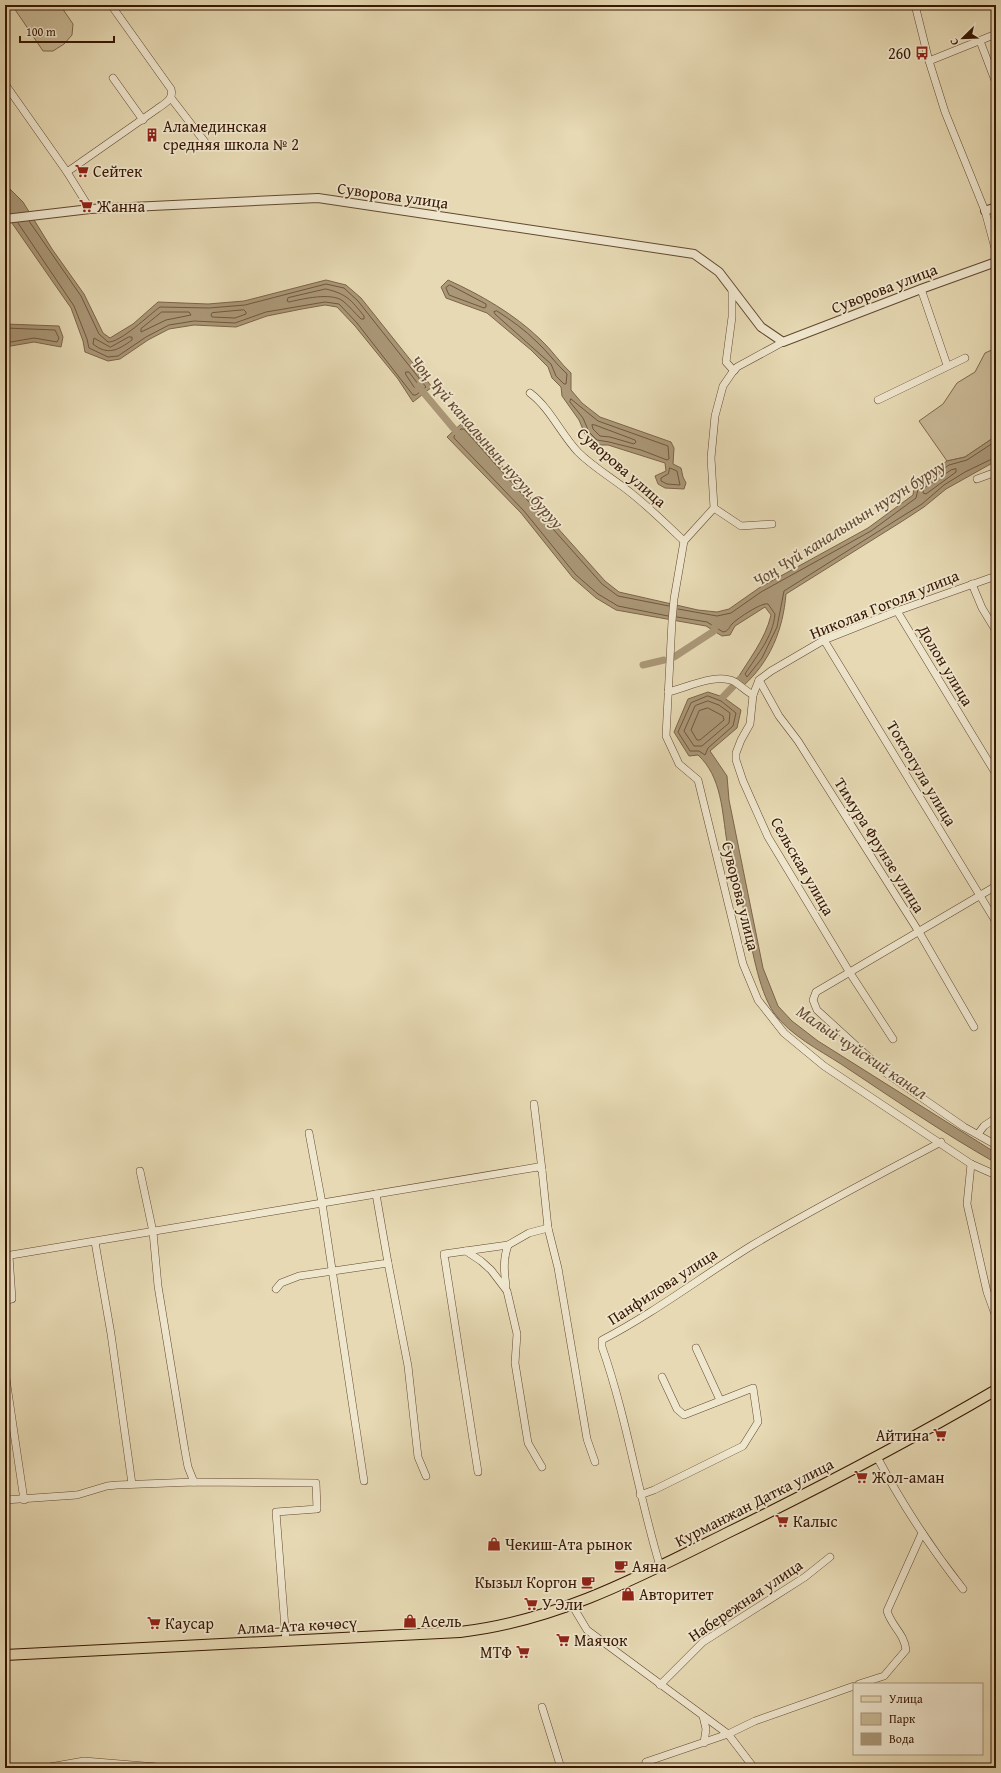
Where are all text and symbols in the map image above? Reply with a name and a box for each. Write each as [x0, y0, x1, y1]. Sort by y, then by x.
scale bar [20, 18, 114, 44]
north arrow [943, 18, 983, 58]
text: 100 m [26, 23, 56, 40]
text: С [945, 36, 962, 48]
place label: 260 [888, 41, 911, 65]
bus stop icon: 260 [914, 45, 930, 61]
place label: Аламединская средняя школа № 2 [163, 114, 299, 156]
building icon: Аламединская средняя школа № 2 [144, 127, 160, 143]
place label: Сейтек [93, 159, 143, 183]
supermarket icon: Сейтек [74, 163, 90, 179]
street label: Суворова улица [336, 175, 450, 215]
place label: Жанна [96, 194, 145, 218]
supermarket icon: Жанна [78, 198, 94, 214]
street label: Суворова улица [828, 257, 941, 319]
water label: Чоң Чүй каналынын нугун буруу [405, 349, 570, 534]
street label: Суворова улица [572, 421, 672, 513]
water label: Чоң Чүй каналынын нугун буруу [748, 453, 950, 592]
street label: Николая Гоголя улица [806, 563, 963, 645]
street label: Долон улица [912, 619, 980, 711]
street label: Токтогула улица [881, 716, 963, 831]
street label: Тимура Фрунзе улица [829, 773, 932, 918]
street label: Сельская улица [765, 812, 841, 920]
street label: Суворова улица [716, 839, 766, 953]
water label: Малый чуйский канал [792, 998, 933, 1105]
street label: Панфилова улица [602, 1241, 722, 1331]
place label: Айтина [876, 1423, 929, 1447]
supermarket icon: Айтина [932, 1427, 948, 1443]
street label: Курманжан Датка улица [670, 1451, 838, 1552]
place label: Жол-аман [871, 1465, 945, 1489]
supermarket icon: Жол-аман [853, 1469, 869, 1485]
place label: Калыс [793, 1509, 838, 1533]
supermarket icon: Калыс [774, 1513, 790, 1529]
place label: Чекиш-Ата рынок [505, 1532, 633, 1556]
shop icon: Чекиш-Ата рынок [486, 1536, 502, 1552]
street label: Набережная улица [683, 1553, 807, 1647]
place label: Аяна [632, 1554, 667, 1578]
cafe icon: Аяна [613, 1558, 629, 1574]
place label: Кызыл Коргон [475, 1570, 577, 1594]
cafe icon: Кызыл Коргон [580, 1574, 596, 1590]
place label: Авторитет [639, 1582, 714, 1606]
shop icon: Авторитет [620, 1586, 636, 1602]
place label: У Эли [542, 1592, 583, 1616]
supermarket icon: У Эли [523, 1596, 539, 1612]
place label: Асель [421, 1609, 462, 1633]
street label: Алма-Ата көчөсү [236, 1610, 358, 1640]
place label: Каусар [165, 1611, 214, 1635]
shop icon: Асель [402, 1613, 418, 1629]
supermarket icon: Каусар [146, 1615, 162, 1631]
place label: Маячок [574, 1628, 628, 1652]
supermarket icon: Маячок [555, 1632, 571, 1648]
place label: МТФ [480, 1640, 512, 1664]
supermarket icon: МТФ [515, 1644, 531, 1660]
legend [853, 1683, 983, 1755]
text: Улица [889, 1690, 923, 1707]
text: Парк [889, 1710, 916, 1727]
text: Вода [889, 1730, 914, 1747]

